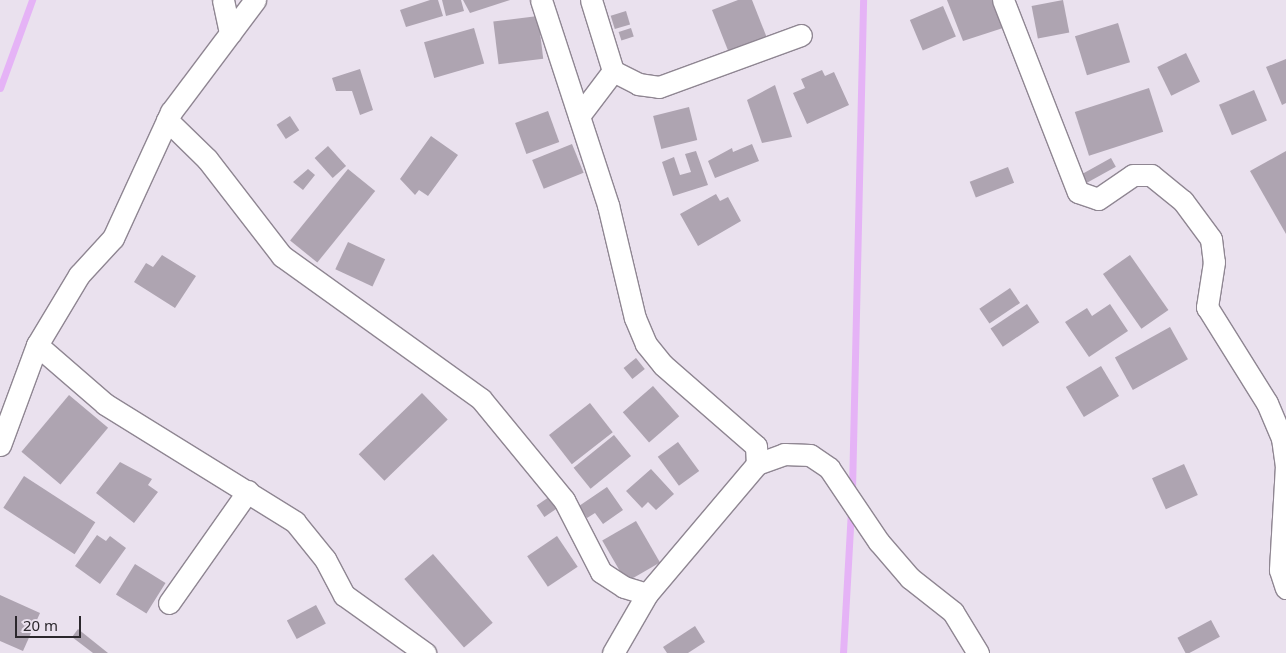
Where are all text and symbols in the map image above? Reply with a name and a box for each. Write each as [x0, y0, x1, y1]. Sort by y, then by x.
scale bar [18, 606, 84, 638]
text: 20 m [23, 615, 58, 635]

